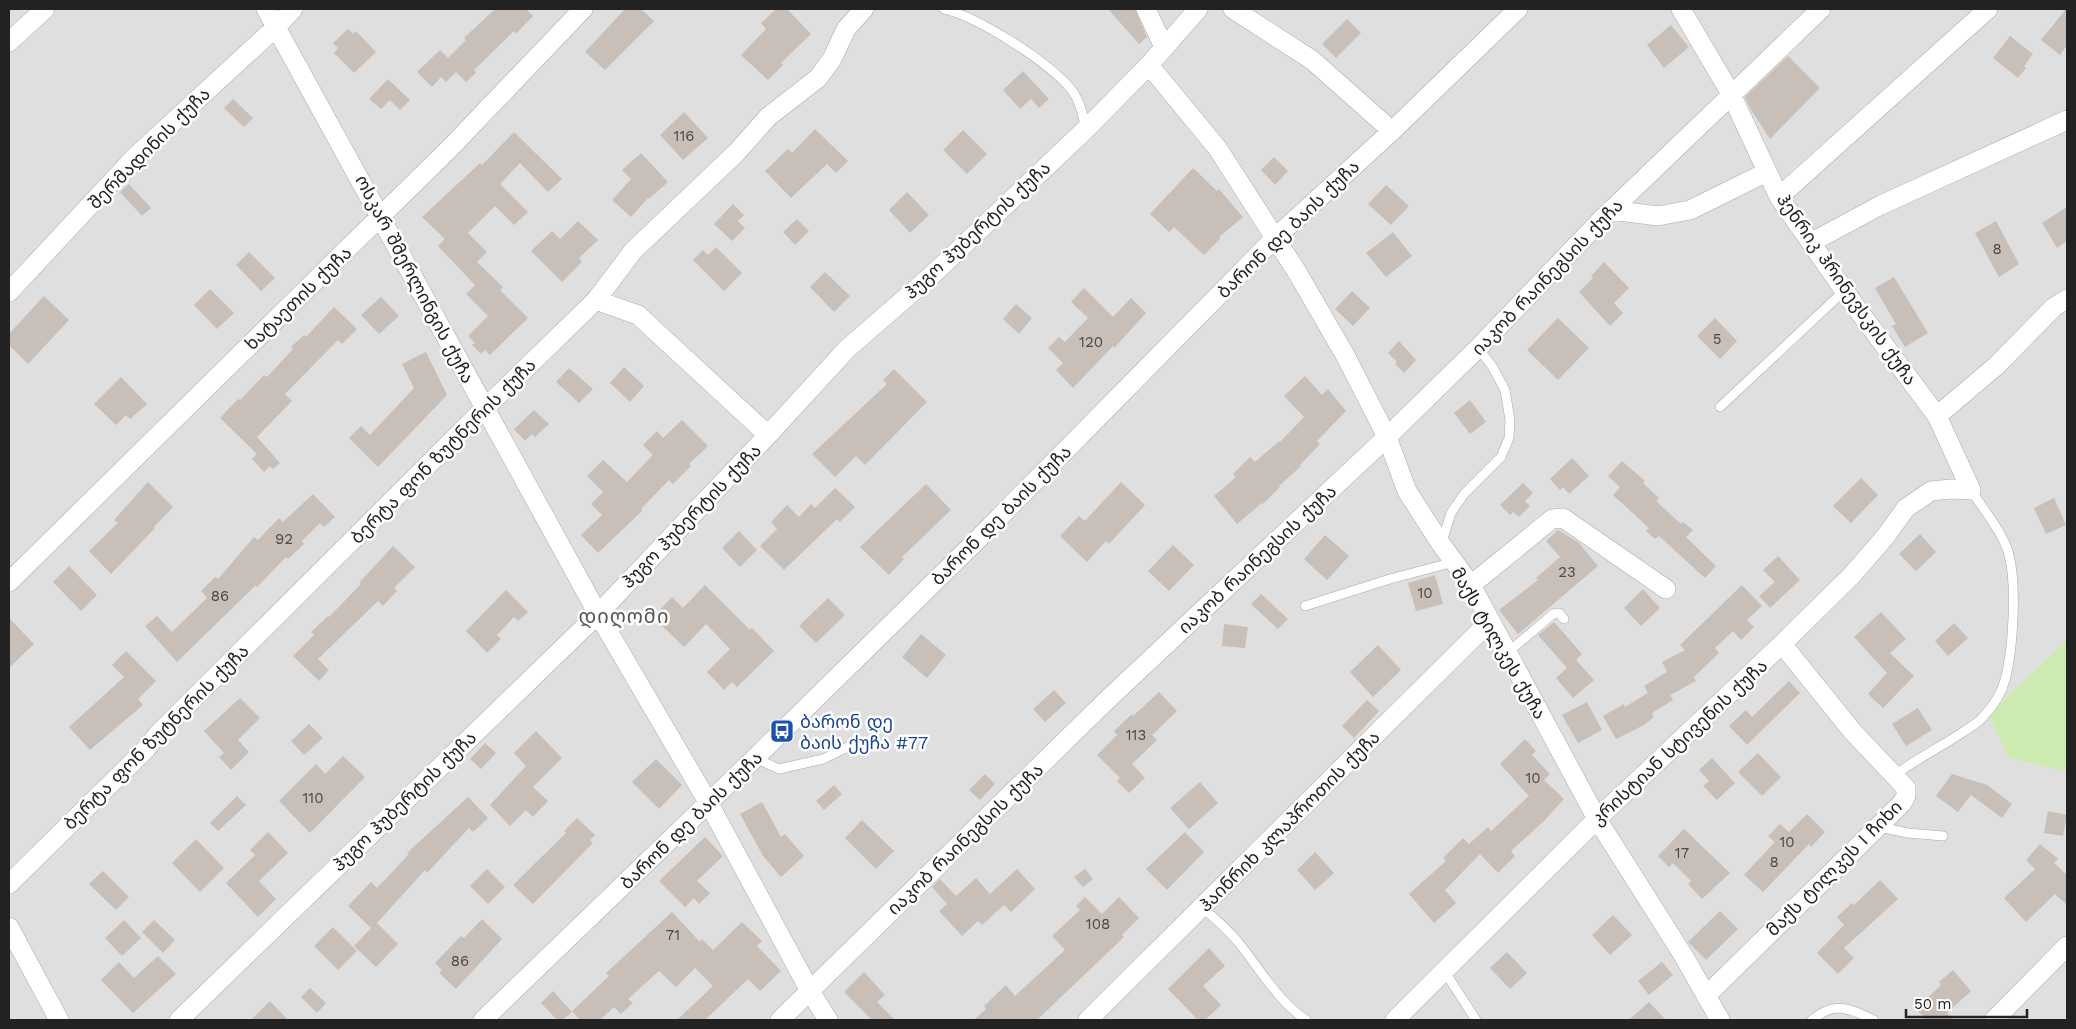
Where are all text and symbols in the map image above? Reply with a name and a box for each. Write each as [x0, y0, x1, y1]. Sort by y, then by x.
street label: შერმადინის ქუჩა [84, 83, 215, 214]
house number: 116 [674, 127, 694, 145]
street label: ბარონ დე ბაის ქუჩა [1213, 156, 1364, 303]
street label: ჰუგო ჰუბერტის ქუჩა [900, 157, 1055, 304]
street label: ოსკარ შმერლინგის ქუჩა [350, 171, 479, 387]
street label: ჰენრიკ ჰრინევსკის ქუჩა [1772, 189, 1921, 389]
street label: იაკობ რაინეგსის ქუჩა [1467, 195, 1628, 360]
house number: 8 [1992, 240, 2002, 258]
street label: ხატაეთის ქუჩა [240, 242, 356, 355]
house number: 5 [1713, 330, 1721, 348]
house number: 120 [1079, 333, 1103, 351]
street label: ბერტა ფონ ზუტნერის ქუჩა [346, 354, 541, 549]
street label: ჰუგო ჰუბერტის ქუჩა [617, 440, 766, 593]
street label: ბარონ დე ბაის ქუჩა [927, 441, 1076, 590]
street label: იაკობ რაინეგსის ქუჩა [1174, 480, 1341, 639]
house number: 92 [275, 530, 293, 548]
house number: 23 [1558, 563, 1576, 581]
street label: მაქს ტილკეს ქუჩა [1446, 564, 1551, 723]
house number: 10 [1417, 584, 1433, 602]
house number: 86 [211, 587, 229, 605]
district label: დიღომი [579, 604, 669, 629]
street label: ბერტა ფონ ზუტნერის ქუჩა [59, 640, 254, 835]
street label: კრისტიან სტივენის ქუჩა [1587, 655, 1772, 830]
place label: ბარონ დე ბაის ქუჩა #77 [800, 711, 928, 754]
bus stop icon: ბარონ დე ბაის ქუჩა #77 [769, 718, 795, 744]
house number: 113 [1126, 726, 1146, 744]
street label: ჰაინრიხ კლაპროთის ქუჩა [1194, 726, 1385, 917]
street label: ჰუგო ჰუბერტის ქუჩა [328, 727, 481, 876]
street label: ბარონ დე ბაის ქუჩა [616, 747, 767, 894]
street label: იაკობ რაინეგსის ქუჩა [883, 759, 1048, 920]
house number: 10 [1525, 769, 1541, 787]
house number: 110 [302, 789, 324, 807]
street label: მაქს ტილკეს I ჩიხი [1762, 796, 1907, 941]
house number: 10 [1779, 833, 1795, 851]
house number: 17 [1675, 844, 1689, 862]
house number: 8 [1769, 853, 1779, 871]
house number: 108 [1086, 915, 1110, 933]
house number: 71 [666, 926, 680, 944]
house number: 86 [451, 952, 469, 970]
scale bar [1906, 986, 2027, 1018]
text: 50 m [1914, 995, 1951, 1013]

